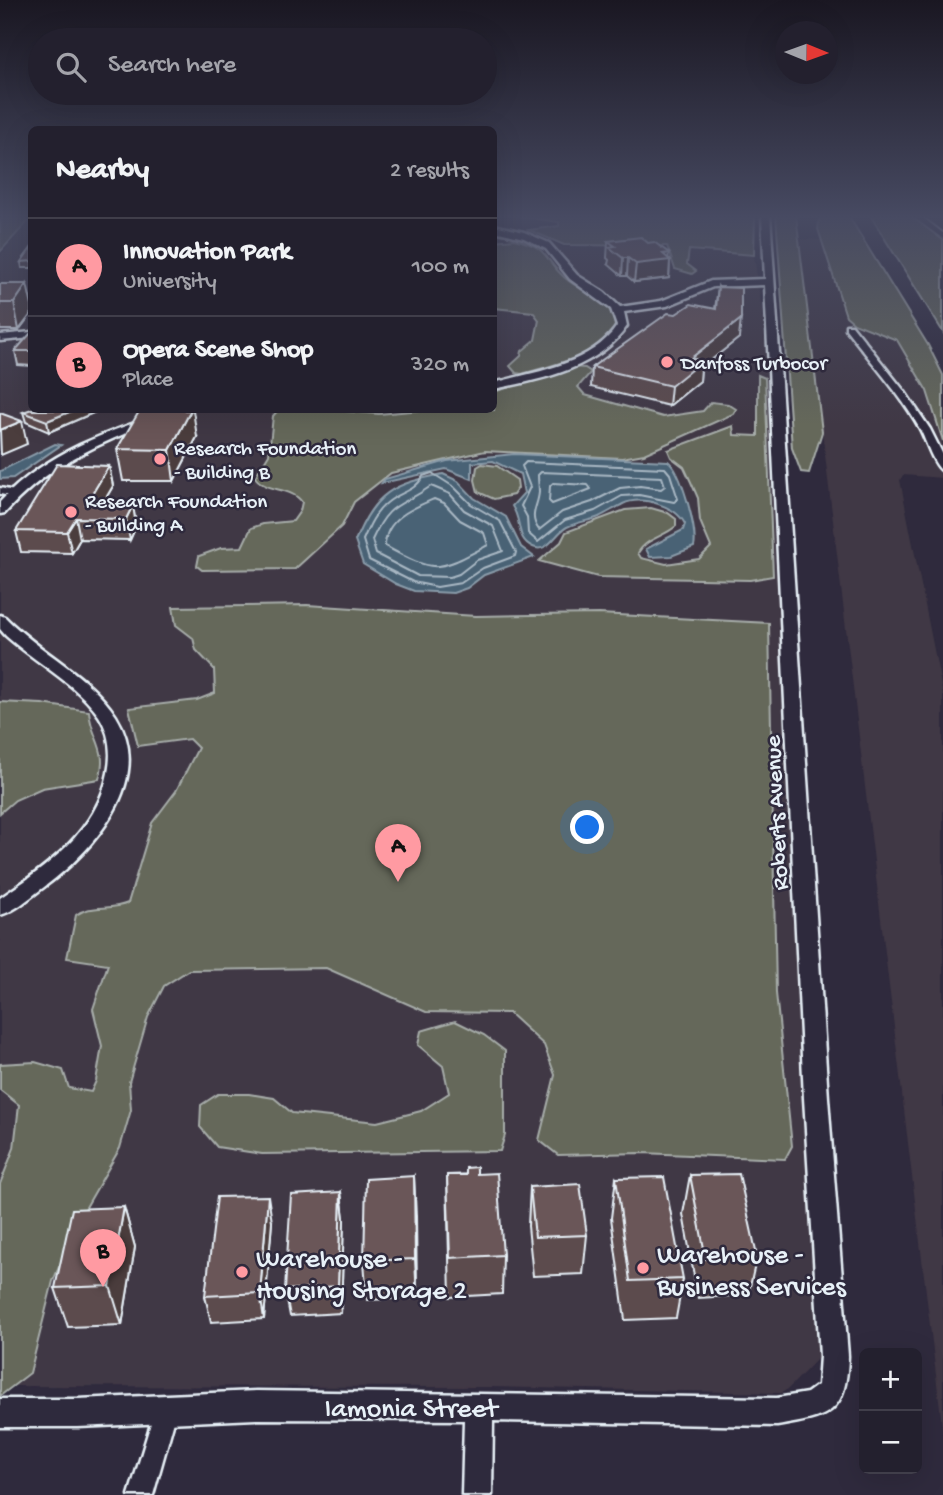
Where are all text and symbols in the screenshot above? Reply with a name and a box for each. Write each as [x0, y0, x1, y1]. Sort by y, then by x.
north arrow [775, 21, 838, 84]
search box [28, 28, 497, 105]
icon: search [52, 48, 90, 86]
text: Search here [108, 51, 236, 82]
text: Nearby [56, 154, 149, 189]
text: 2 results [390, 158, 469, 185]
text: Innovation Park [123, 238, 291, 269]
text: A [72, 254, 86, 281]
text: 100 m [412, 254, 469, 281]
text: University [123, 269, 217, 296]
text: Opera Scene Shop [123, 336, 313, 367]
text: B [73, 352, 85, 379]
text: 320 m [411, 352, 469, 379]
place label: Danfoss Turbocor [679, 353, 828, 378]
marker: Danfoss Turbocor [659, 354, 675, 370]
text: Place [123, 367, 173, 394]
place label: Research Foundation - Building B [174, 438, 356, 487]
marker: Research Foundation - Building B [152, 451, 168, 467]
place label: Research Foundation - Building A [85, 491, 267, 540]
marker: Research Foundation - Building A [63, 504, 79, 520]
street label: Roberts Avenue [760, 734, 797, 891]
your location [570, 810, 604, 844]
pin: A [375, 824, 421, 882]
pin: B [80, 1229, 126, 1287]
place label: Warehouse - Business Services [656, 1240, 847, 1305]
place label: Warehouse - Housing Storage 2 [256, 1244, 467, 1309]
marker: Warehouse - Business Services [635, 1260, 651, 1276]
marker: Warehouse - Housing Storage 2 [234, 1264, 250, 1280]
map controls [859, 1348, 922, 1474]
button: + [859, 1348, 922, 1411]
street label: Iamonia Street [325, 1394, 500, 1427]
button: − [859, 1411, 922, 1474]

